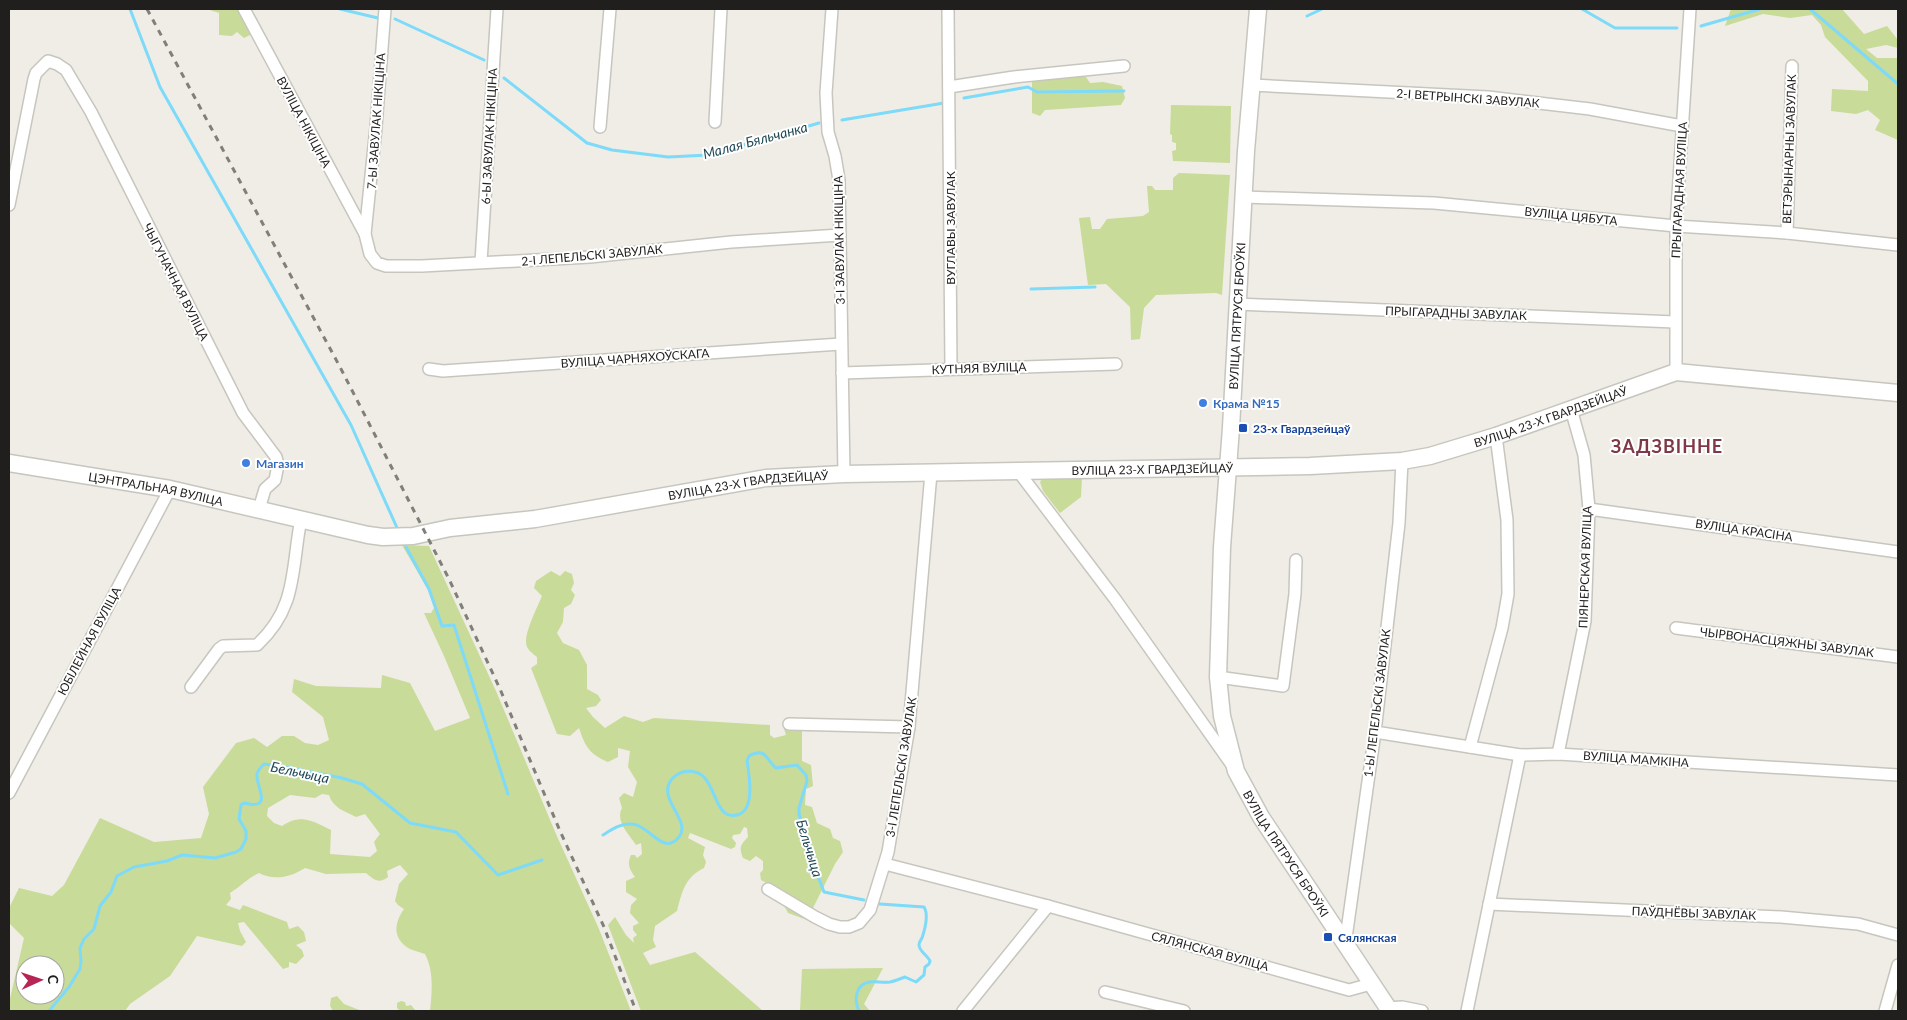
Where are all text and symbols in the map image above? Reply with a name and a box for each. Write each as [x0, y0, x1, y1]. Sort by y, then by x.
street label: 7-Ы ЗАВУЛАК НІКІЦІНА [364, 52, 388, 190]
street label: 6-Ы ЗАВУЛАК НІКІЦІНА [478, 67, 500, 205]
street label: ВУЛІЦА НІКІЦІНА [274, 74, 335, 171]
street label: ВЕТЭРЫНАРНЫ ЗАВУЛАК [1779, 74, 1799, 224]
street label: 2-І ВЕТРЫНСКІ ЗАВУЛАК [1396, 86, 1540, 110]
water label: Малая Бяльчанка [701, 118, 809, 162]
street label: ПРЫГАРАДНАЯ ВУЛІЦА [1668, 120, 1690, 259]
street label: ВУГЛАВЫ ЗАВУЛАК [943, 171, 958, 285]
street label: 3-І ЗАВУЛАК НІКІЦІНА [830, 174, 848, 305]
street label: ВУЛІЦА ЦЯБУТА [1524, 204, 1619, 228]
street label: ЧЫГУНАЧНАЯ ВУЛІЦА [140, 221, 212, 344]
street label: 2-І ЛЕПЕЛЬСКІ ЗАВУЛАК [521, 241, 663, 269]
street label: ВУЛІЦА ПЯТРУСЯ БРОЎКІ [1226, 242, 1248, 390]
street label: ПРЫГАРАДНЫ ЗАВУЛАК [1385, 303, 1527, 323]
street label: ВУЛІЦА ЧАРНЯХОЎСКАГА [560, 345, 711, 371]
street label: КУТНЯЯ ВУЛІЦА [931, 359, 1028, 377]
street label: ВУЛІЦА 23-Х ГВАРДЗЕЙЦАЎ [1472, 382, 1630, 450]
place label: Крама №15 [1213, 396, 1280, 411]
marker: Крама №15 [1197, 397, 1209, 409]
place label: 23-х Гвардзейцаў [1253, 421, 1351, 436]
marker: 23-х Гвардзейцаў [1237, 422, 1249, 434]
district label: ЗАДЗВІННЕ [1611, 435, 1723, 457]
place label: Магазин [256, 456, 304, 471]
marker: Магазин [240, 457, 252, 469]
street label: ВУЛІЦА 23-Х ГВАРДЗЕЙЦАЎ [1071, 460, 1234, 478]
street label: ВУЛІЦА 23-Х ГВАРДЗЕЙЦАЎ [667, 467, 829, 503]
street label: ЦЭНТРАЛЬНАЯ ВУЛІЦА [87, 468, 226, 509]
street label: ПІЯНЕРСКАЯ ВУЛІЦА [1575, 505, 1595, 629]
street label: ВУЛІЦА КРАСІНА [1694, 516, 1795, 544]
street label: ЮБІЛЕЙНАЯ ВУЛІЦА [54, 584, 124, 698]
street label: ЧЫРВОНАСЦЯЖНЫ ЗАВУЛАК [1699, 624, 1875, 660]
street label: 1-Ы ЛЕПЕЛЬСКІ ЗАВУЛАК [1360, 628, 1394, 778]
street label: 3-І ЛЕПЕЛЬСКІ ЗАВУЛАК [882, 696, 920, 838]
street label: ВУЛІЦА МАМКІНА [1583, 748, 1690, 770]
water label: Бельчыца [269, 758, 331, 786]
street label: ВУЛІЦА ПЯТРУСЯ БРОЎКІ [1240, 788, 1333, 919]
water label: Бельчыца [793, 817, 827, 879]
street label: ПАЎДНЁВЫ ЗАВУЛАК [1631, 903, 1757, 923]
street label: СЯЛЯНСКАЯ ВУЛІЦА [1150, 928, 1271, 974]
place label: Сялянская [1338, 930, 1397, 945]
marker: Сялянская [1322, 931, 1334, 943]
north arrow [15, 955, 65, 1005]
text: С [45, 974, 62, 985]

